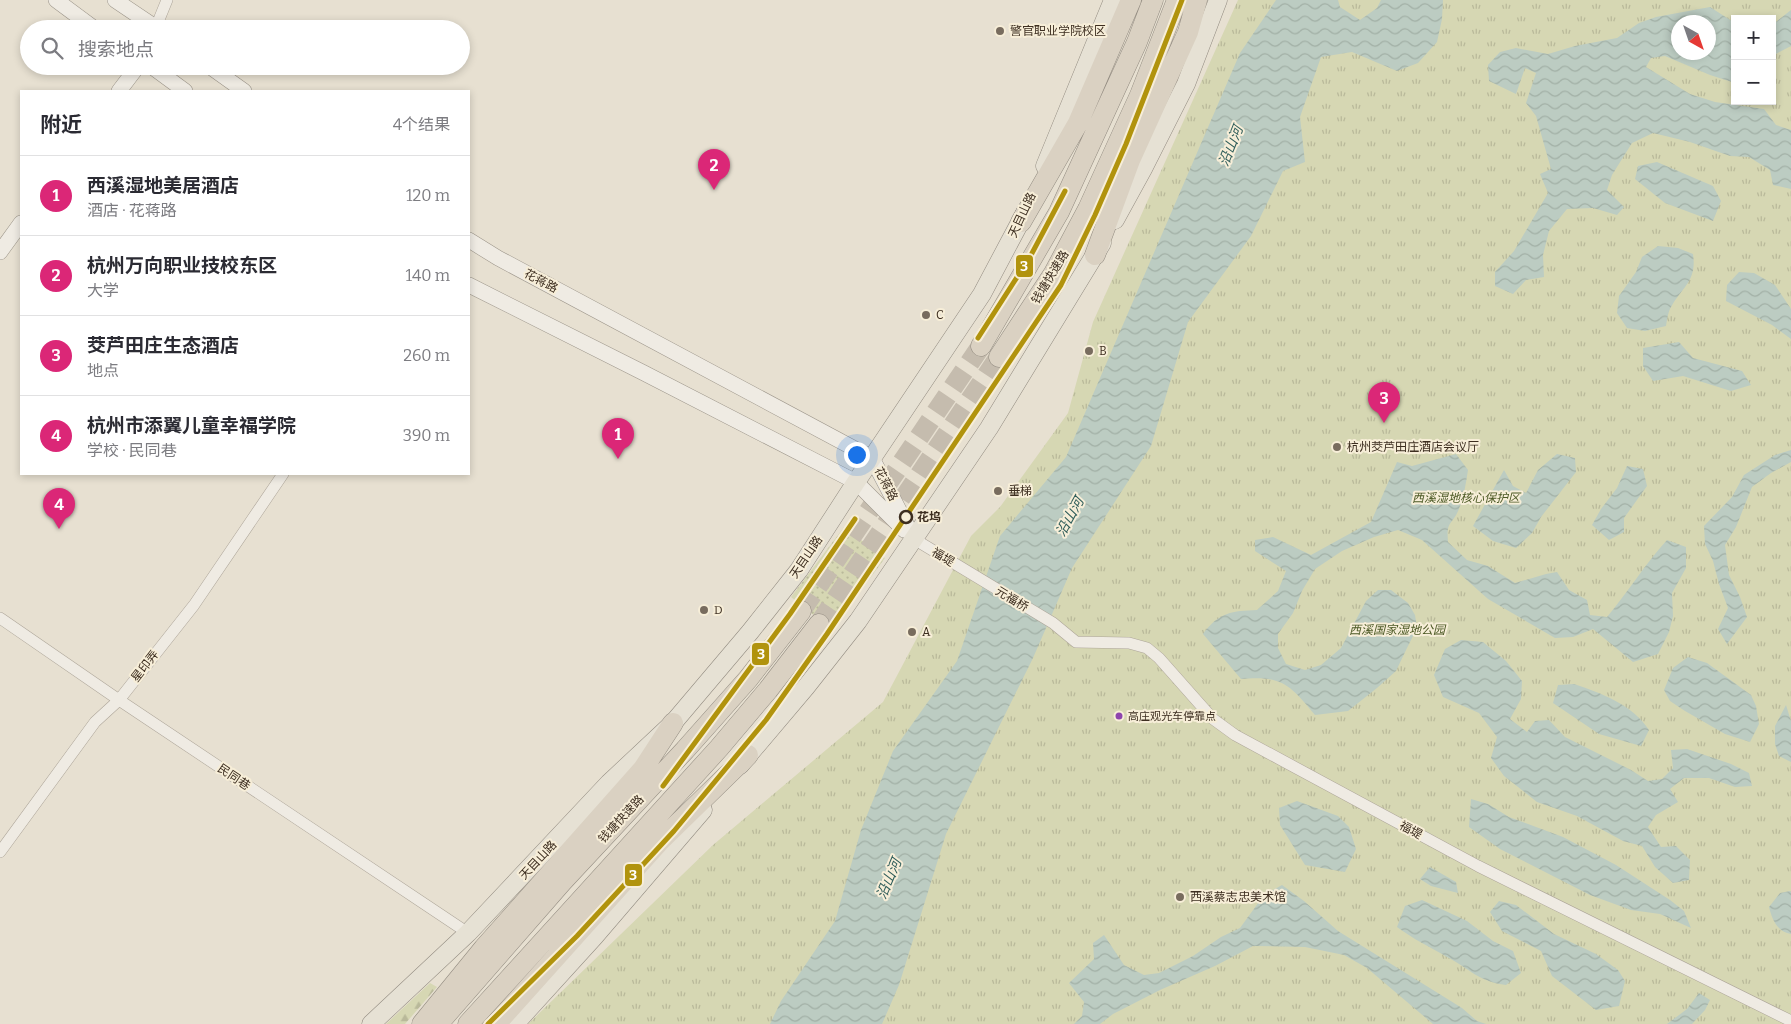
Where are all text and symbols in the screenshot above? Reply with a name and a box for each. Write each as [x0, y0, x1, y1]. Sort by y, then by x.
north arrow [1671, 15, 1716, 60]
map controls [1731, 15, 1776, 105]
button: + [1731, 15, 1776, 60]
search box [20, 20, 470, 75]
place label: 警官职业学院校区 [1010, 24, 1106, 38]
marker: 警官职业学院校区 [994, 25, 1006, 37]
icon: search [38, 34, 66, 62]
text: 搜索地点 [78, 38, 154, 61]
button: − [1731, 60, 1776, 105]
text: 附近 [40, 112, 82, 138]
text: 4个结果 [393, 115, 450, 134]
water label: 沿山河 [1215, 121, 1248, 169]
pin: 2 [698, 149, 730, 190]
text: 西溪湿地美居酒店 [87, 174, 239, 197]
text: 1 [53, 186, 59, 205]
text: 120 m [406, 186, 450, 205]
street label: 天目山路 [1006, 190, 1038, 240]
text: 酒店 · 花蒋路 [87, 201, 177, 220]
street label: 钱塘快速路 [1029, 248, 1071, 306]
text: 杭州万向职业技校东区 [87, 254, 277, 277]
line badge: 3 [1015, 254, 1034, 278]
text: 3 [1020, 258, 1028, 275]
text: 2 [51, 266, 61, 285]
text: 140 m [405, 266, 450, 285]
street label: 花蒋路 [522, 266, 560, 296]
text: 大学 [87, 281, 119, 300]
place label: C [936, 308, 944, 322]
marker: C [920, 309, 932, 321]
text: 茭芦田庄生态酒店 [87, 334, 239, 357]
place label: B [1099, 344, 1107, 358]
marker: B [1083, 345, 1095, 357]
text: 3 [51, 346, 61, 365]
text: 260 m [403, 346, 450, 365]
text: 地点 [87, 361, 119, 380]
pin: 3 [1368, 382, 1400, 423]
text: 杭州市添翼儿童幸福学院 [87, 414, 296, 437]
pin: 1 [602, 418, 634, 459]
text: 4 [51, 426, 61, 445]
text: 390 m [403, 426, 450, 445]
place label: 杭州茭芦田庄酒店会议厅 [1347, 440, 1479, 454]
text: 学校 · 民同巷 [87, 441, 177, 460]
marker: 杭州茭芦田庄酒店会议厅 [1331, 441, 1343, 453]
your location [844, 442, 870, 468]
street label: 花蒋路 [872, 465, 900, 503]
place label: 垂梯 [1008, 484, 1032, 498]
marker: 垂梯 [992, 485, 1004, 497]
pin: 4 [43, 488, 75, 529]
park label: 西溪湿地核心保护区 [1412, 491, 1522, 505]
water label: 沿山河 [1052, 492, 1089, 539]
marker: 花坞 [899, 510, 913, 524]
place label: 花坞 [917, 510, 941, 524]
street label: 天目山路 [787, 533, 825, 581]
street label: 福堤 [929, 545, 957, 569]
street label: 元福桥 [993, 584, 1031, 614]
place label: D [714, 603, 723, 617]
marker: D [698, 604, 710, 616]
park label: 西溪国家湿地公园 [1349, 623, 1447, 637]
place label: A [922, 625, 931, 639]
marker: A [906, 626, 918, 638]
line badge: 3 [751, 642, 770, 666]
text: 3 [757, 646, 765, 663]
street label: 星印弄 [128, 648, 162, 684]
place label: 高庄观光车停靠点 [1128, 710, 1216, 723]
marker: 高庄观光车停靠点 [1114, 711, 1124, 721]
street label: 民同巷 [215, 761, 253, 793]
street label: 钱塘快速路 [595, 792, 647, 846]
street label: 福堤 [1397, 818, 1425, 842]
street label: 天目山路 [517, 838, 559, 882]
water label: 沿山河 [873, 854, 906, 902]
line badge: 3 [624, 863, 643, 887]
text: 3 [629, 867, 637, 884]
place label: 西溪蔡志忠美术馆 [1190, 890, 1286, 904]
marker: 西溪蔡志忠美术馆 [1174, 891, 1186, 903]

